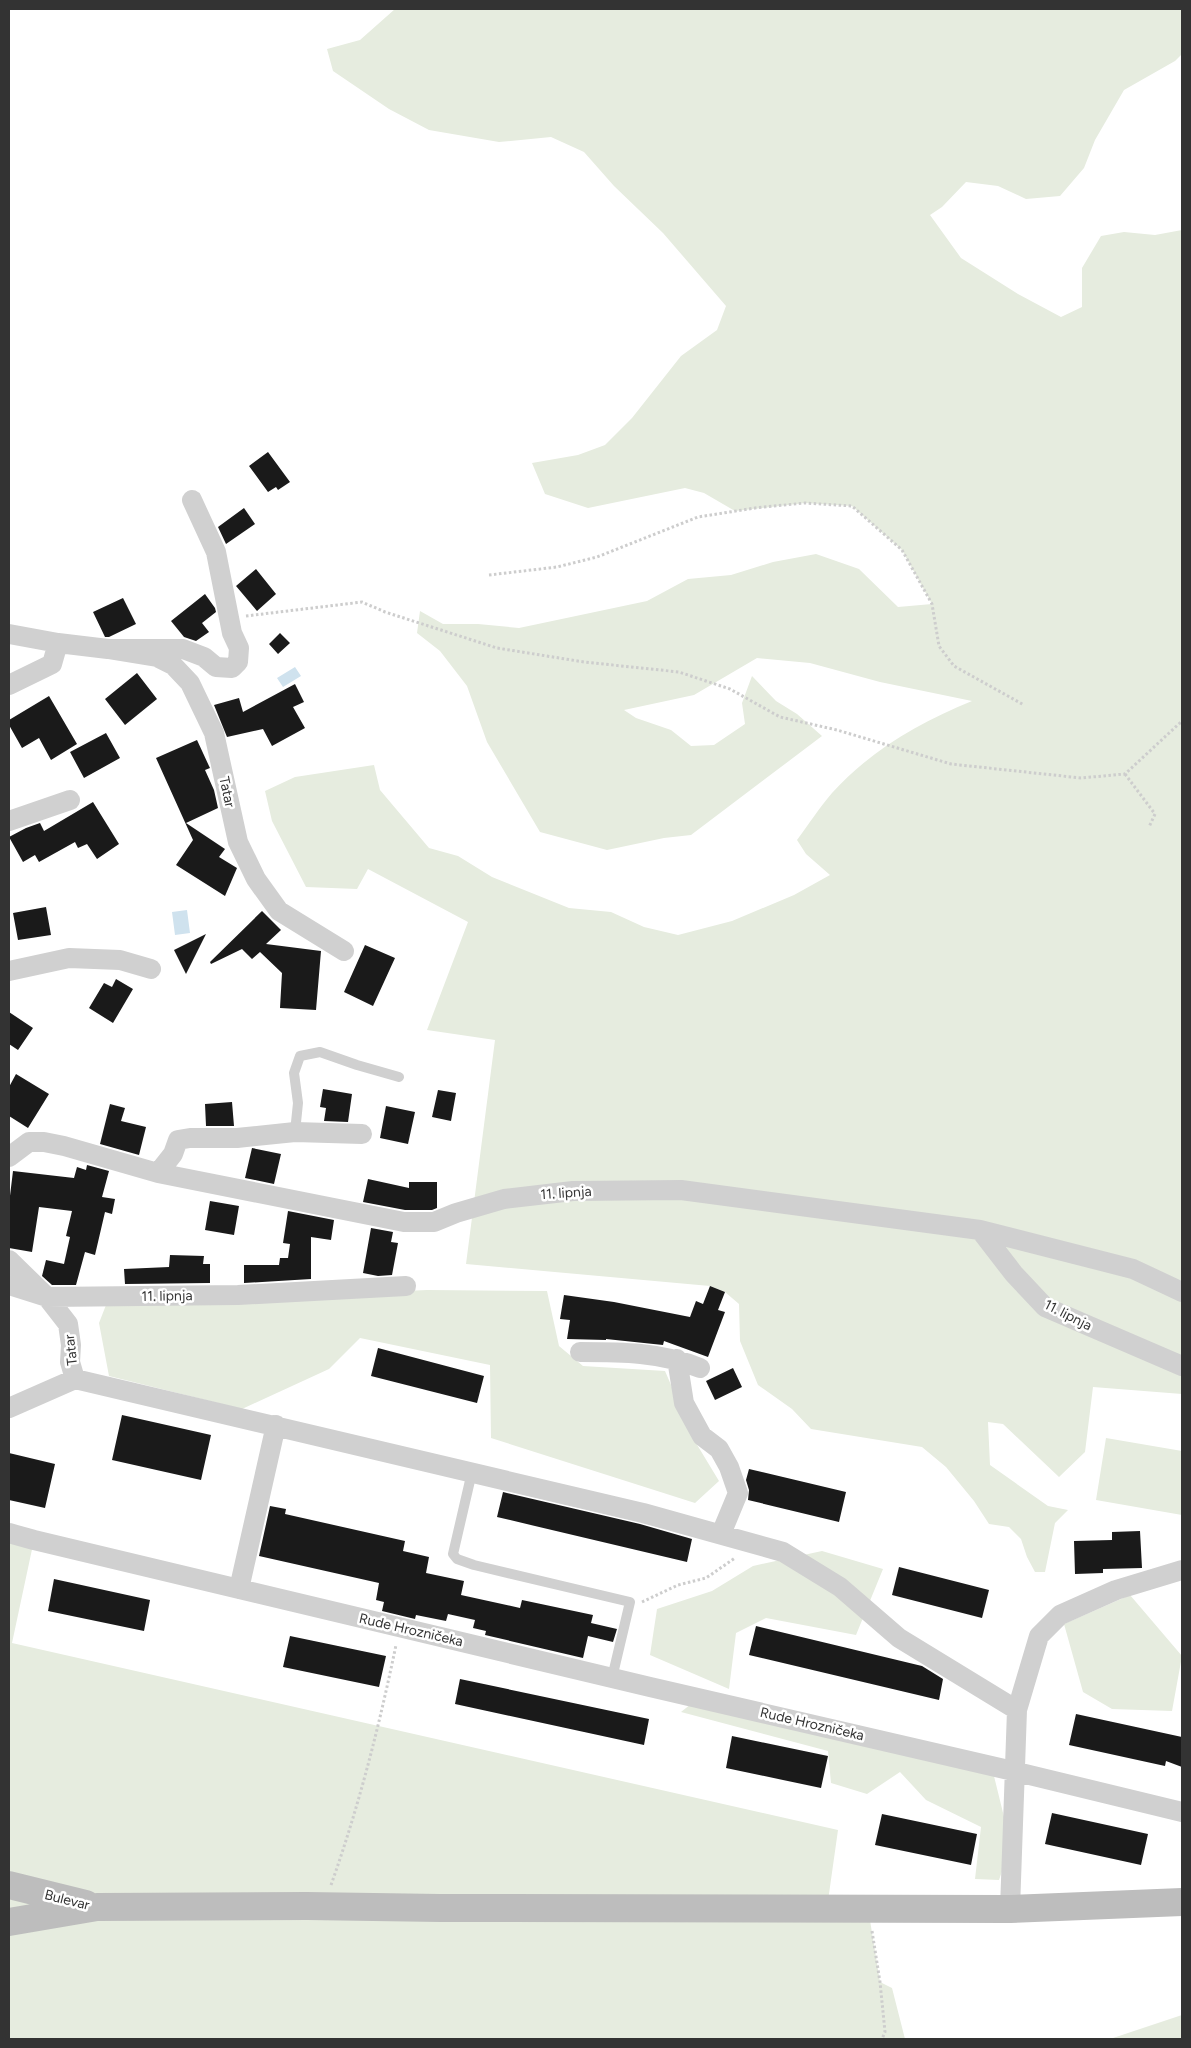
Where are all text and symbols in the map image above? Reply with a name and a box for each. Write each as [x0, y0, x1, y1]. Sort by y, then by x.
street label: Tatar [215, 775, 239, 809]
street label: 11. lipnja [540, 1183, 592, 1203]
street label: 11. lipnja [141, 1287, 193, 1305]
street label: 11. lipnja [1041, 1296, 1095, 1334]
street label: Tatar [61, 1333, 81, 1366]
street label: Rude Hrozničeka [357, 1610, 465, 1650]
street label: Rude Hrozničeka [758, 1704, 866, 1744]
street label: Bulevar [43, 1886, 92, 1914]

